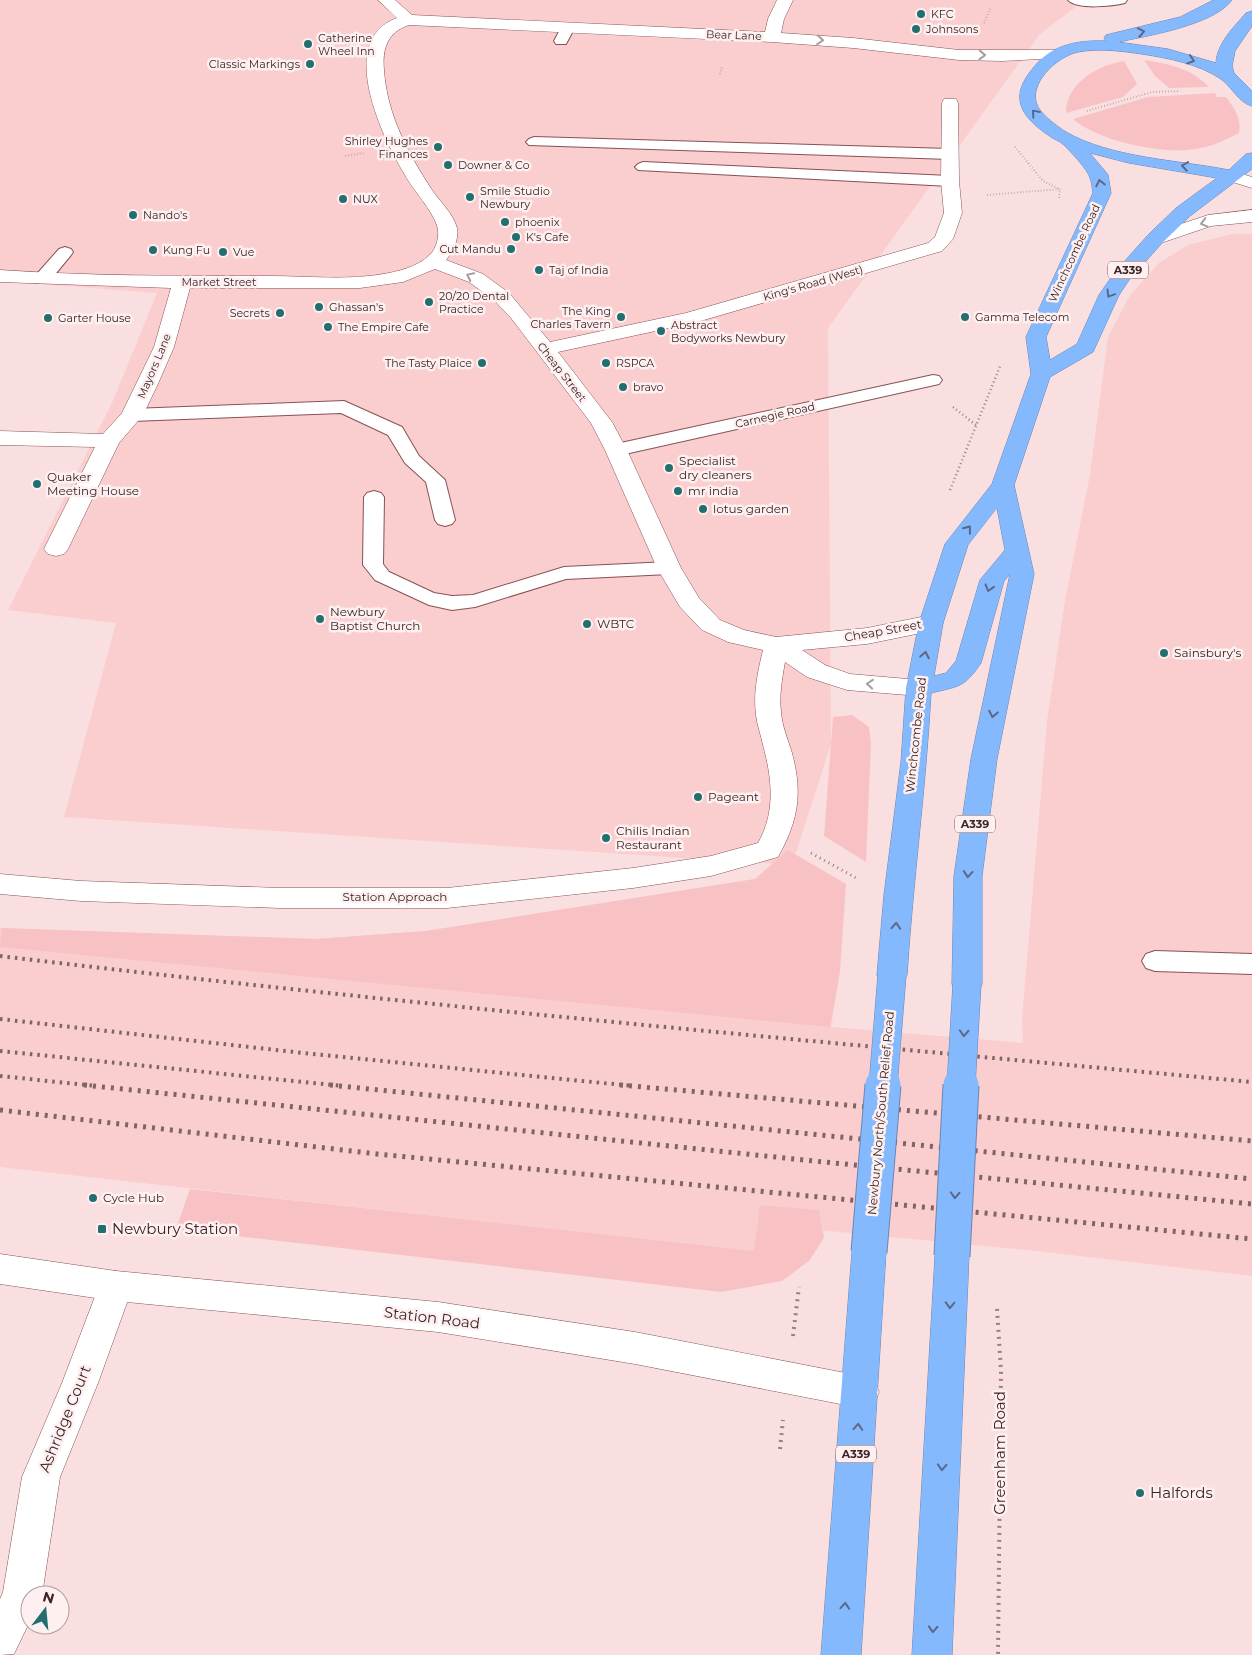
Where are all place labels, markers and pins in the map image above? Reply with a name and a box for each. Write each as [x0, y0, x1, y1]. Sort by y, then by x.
place label: KFC [931, 7, 954, 21]
marker: KFC [915, 8, 927, 20]
place label: Johnsons [925, 22, 979, 36]
marker: Johnsons [910, 23, 922, 35]
place label: Catherine Wheel Inn [318, 31, 375, 58]
marker: Catherine Wheel Inn [302, 38, 314, 50]
place label: Classic Markings [209, 57, 301, 71]
marker: Classic Markings [304, 58, 316, 70]
place label: Shirley Hughes Finances [345, 134, 429, 161]
marker: Shirley Hughes Finances [432, 141, 444, 153]
place label: Downer & Co [458, 158, 530, 172]
marker: Downer & Co [442, 159, 454, 171]
place label: Smile Studio Newbury [480, 184, 550, 211]
marker: Smile Studio Newbury [464, 191, 476, 203]
place label: NUX [353, 192, 379, 206]
marker: NUX [337, 193, 349, 205]
place label: Nando's [143, 208, 188, 222]
marker: Nando's [127, 209, 139, 221]
place label: phoenix [515, 215, 560, 229]
marker: phoenix [499, 216, 511, 228]
place label: K's Cafe [526, 230, 569, 244]
marker: K's Cafe [510, 231, 522, 243]
place label: Cut Mandu [439, 242, 501, 256]
place label: Kung Fu [163, 243, 210, 257]
marker: Cut Mandu [505, 243, 517, 255]
marker: Kung Fu [147, 244, 159, 256]
place label: Vue [233, 245, 255, 259]
marker: Vue [217, 246, 229, 258]
place label: Taj of India [549, 263, 609, 277]
marker: Taj of India [533, 264, 545, 276]
place label: 20/20 Dental Practice [439, 289, 509, 316]
marker: 20/20 Dental Practice [423, 296, 435, 308]
place label: Ghassan's [329, 300, 384, 314]
marker: Ghassan's [313, 301, 325, 313]
place label: The King Charles Tavern [531, 304, 611, 331]
place label: Secrets [230, 306, 271, 320]
marker: Secrets [274, 307, 286, 319]
place label: Gamma Telecom [975, 310, 1069, 324]
place label: Garter House [58, 311, 131, 325]
marker: The King Charles Tavern [615, 311, 627, 323]
marker: Gamma Telecom [959, 311, 971, 323]
marker: Garter House [42, 312, 54, 324]
place label: Abstract Bodyworks Newbury [671, 318, 785, 345]
place label: The Empire Cafe [338, 320, 429, 334]
marker: The Empire Cafe [322, 321, 334, 333]
marker: Abstract Bodyworks Newbury [655, 325, 667, 337]
place label: The Tasty Plaice [385, 356, 472, 370]
place label: RSPCA [616, 356, 654, 370]
marker: The Tasty Plaice [476, 357, 488, 369]
marker: RSPCA [600, 357, 612, 369]
place label: bravo [633, 380, 664, 394]
marker: bravo [617, 381, 629, 393]
place label: Specialist dry cleaners [679, 453, 752, 482]
marker: Specialist dry cleaners [663, 462, 675, 474]
place label: Quaker Meeting House [47, 469, 139, 498]
marker: Quaker Meeting House [31, 478, 43, 490]
place label: mr india [688, 483, 738, 498]
marker: mr india [672, 485, 684, 497]
place label: lotus garden [713, 501, 789, 516]
marker: lotus garden [697, 503, 709, 515]
place label: Newbury Baptist Church [330, 604, 420, 633]
marker: Newbury Baptist Church [314, 613, 326, 625]
place label: WBTC [597, 616, 635, 631]
marker: WBTC [581, 618, 593, 630]
place label: Sainsbury's [1174, 645, 1242, 660]
marker: Sainsbury's [1158, 647, 1170, 659]
place label: Pageant [708, 789, 759, 804]
marker: Pageant [692, 791, 704, 803]
place label: Chilis Indian Restaurant [616, 823, 690, 852]
marker: Chilis Indian Restaurant [600, 832, 612, 844]
place label: Cycle Hub [103, 1190, 164, 1205]
marker: Cycle Hub [87, 1192, 99, 1204]
place label: Newbury Station [112, 1219, 238, 1238]
marker: Newbury Station [96, 1223, 108, 1235]
place label: Halfords [1150, 1483, 1213, 1502]
marker: Halfords [1134, 1487, 1146, 1499]

